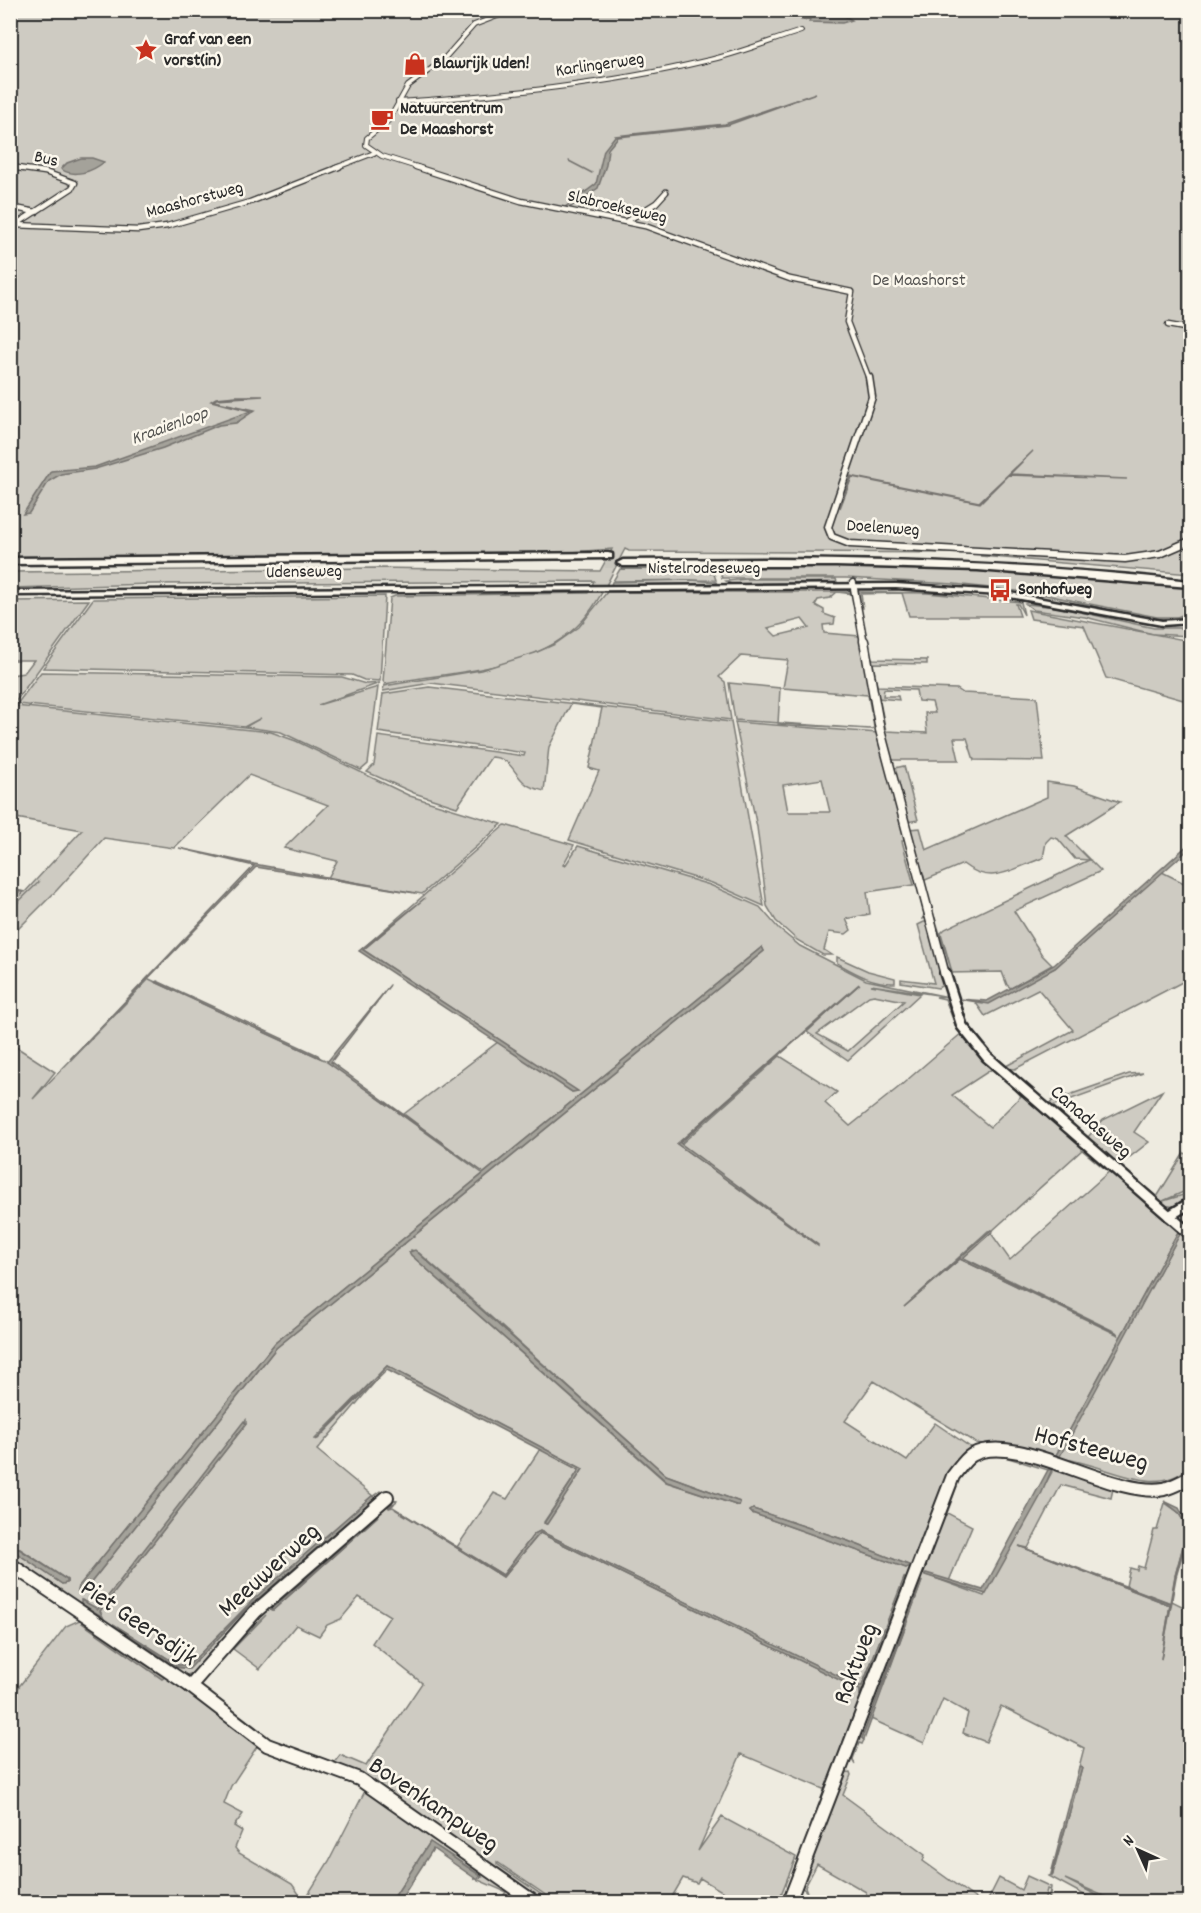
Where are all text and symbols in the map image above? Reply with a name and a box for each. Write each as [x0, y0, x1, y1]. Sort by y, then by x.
place label: Graf van een vorst(in) [164, 28, 251, 74]
place icon: Graf van een vorst(in) [133, 37, 159, 63]
street label: Karlingerweg [554, 47, 646, 85]
shop icon: Blawrijk Uden! [402, 51, 428, 77]
place label: Blawrijk Uden! [433, 52, 529, 77]
place label: Natuurcentrum De Maashorst [400, 97, 503, 143]
cafe icon: Natuurcentrum De Maashorst [369, 106, 395, 132]
street label: Bus [32, 145, 60, 175]
street label: Maashorstweg [144, 176, 246, 226]
street label: Slabroekseweg [565, 184, 669, 232]
park label: De Maashorst [872, 269, 966, 294]
water label: Kraaienloop [128, 401, 213, 452]
street label: Doelenweg [846, 514, 920, 544]
street label: Nistelrodeseweg [648, 557, 760, 582]
street label: Udenseweg [266, 560, 342, 586]
bus stop icon: Sonhofweg [987, 577, 1013, 603]
place label: Sonhofweg [1018, 578, 1092, 603]
street label: Canadasweg [1042, 1079, 1138, 1167]
street label: Hofsteeweg [1030, 1417, 1152, 1483]
street label: Meeuwerweg [211, 1515, 329, 1627]
street label: Piet Geersdijk [72, 1571, 204, 1677]
street label: Raktweg [825, 1618, 889, 1710]
street label: Bovenkampweg [360, 1749, 506, 1863]
north arrow [1108, 1820, 1168, 1880]
text: N [1118, 1830, 1140, 1852]

